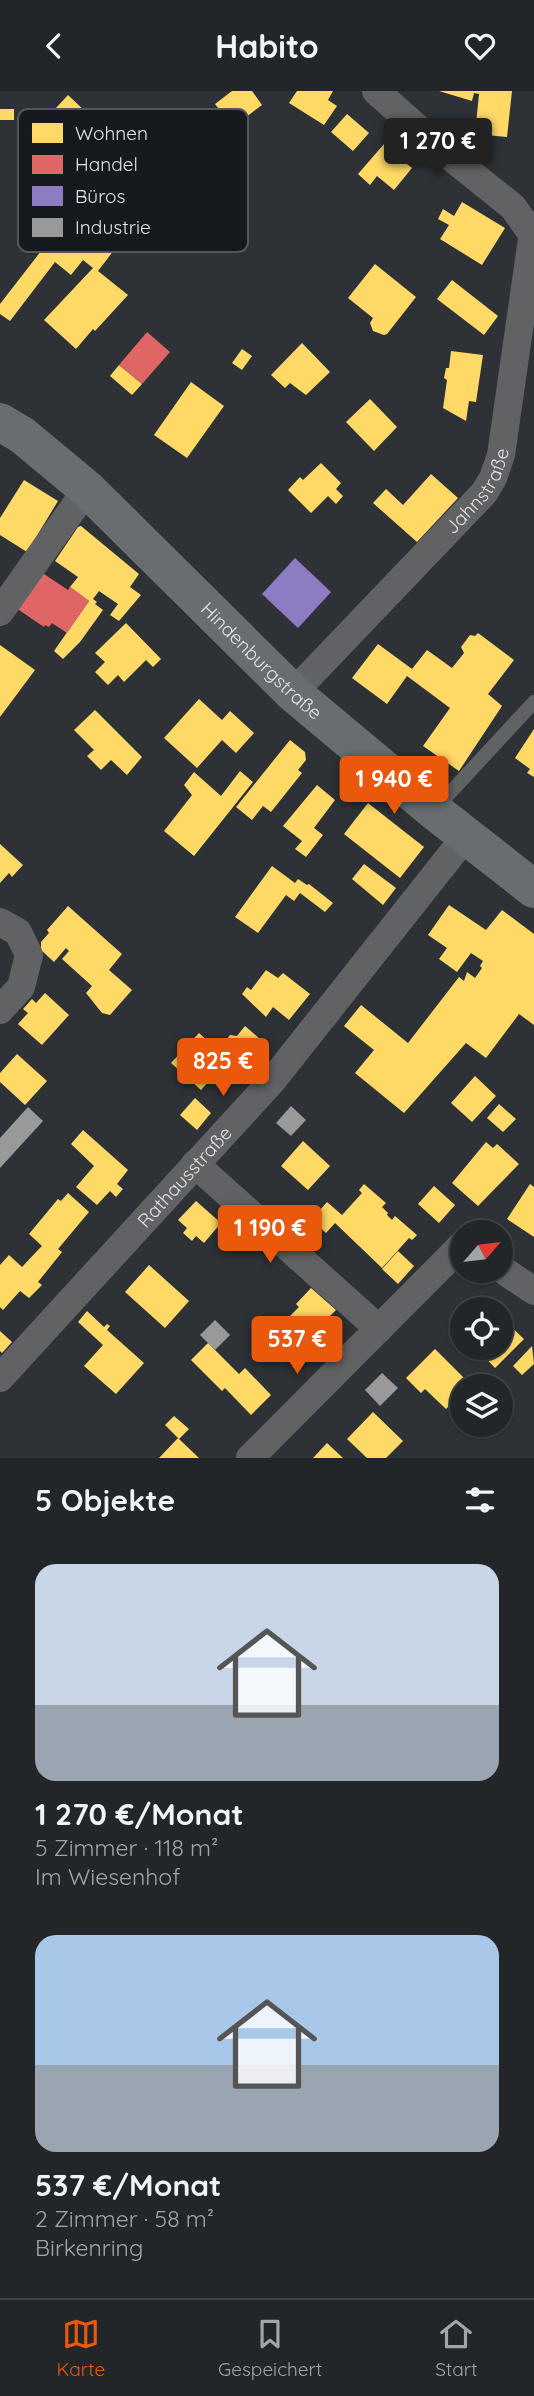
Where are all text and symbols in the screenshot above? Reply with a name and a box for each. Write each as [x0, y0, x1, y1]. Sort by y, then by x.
text: Habito [215, 26, 319, 66]
icon: back [35, 27, 73, 65]
icon: heart [461, 27, 499, 65]
legend [18, 109, 248, 252]
pin: 1 270 € [373, 119, 503, 178]
text: Wohnen [75, 121, 148, 145]
text: 1 270 € [400, 126, 476, 155]
text: Handel [75, 152, 138, 176]
text: Büros [75, 184, 126, 208]
text: Industrie [75, 215, 151, 239]
street label: Jahnstraße [440, 447, 514, 539]
street label: Hindenburgstraße [196, 597, 327, 724]
pin: 1 940 € [329, 757, 459, 816]
text: 1 940 € [356, 764, 432, 793]
pin: 825 € [174, 1039, 272, 1098]
text: 825 € [193, 1046, 253, 1075]
street label: Rathausstraße [132, 1121, 237, 1232]
pin: 1 190 € [205, 1205, 335, 1265]
text: 1 190 € [234, 1213, 306, 1242]
north arrow [450, 1220, 513, 1283]
map controls [450, 1220, 513, 1437]
button: locate [450, 1297, 513, 1360]
pin: 537 € [248, 1317, 346, 1376]
text: 537 € [267, 1324, 327, 1353]
button: layers [450, 1374, 513, 1437]
text: 5 Objekte [35, 1481, 175, 1519]
icon: filters [461, 1481, 499, 1519]
icon: home [204, 1610, 330, 1736]
text: 1 270 €/Monat [35, 1795, 244, 1833]
text: 5 Zimmer · 118 m² [35, 1833, 218, 1862]
text: Im Wiesenhof [35, 1862, 180, 1891]
icon: home [204, 1981, 330, 2107]
text: 537 €/Monat [35, 2166, 221, 2204]
text: 2 Zimmer · 58 m² [35, 2204, 214, 2233]
text: Birkenring [35, 2233, 143, 2262]
tab: Karte [56, 2315, 105, 2381]
tab: Gespeichert [218, 2315, 322, 2381]
tab: Start [435, 2315, 478, 2381]

